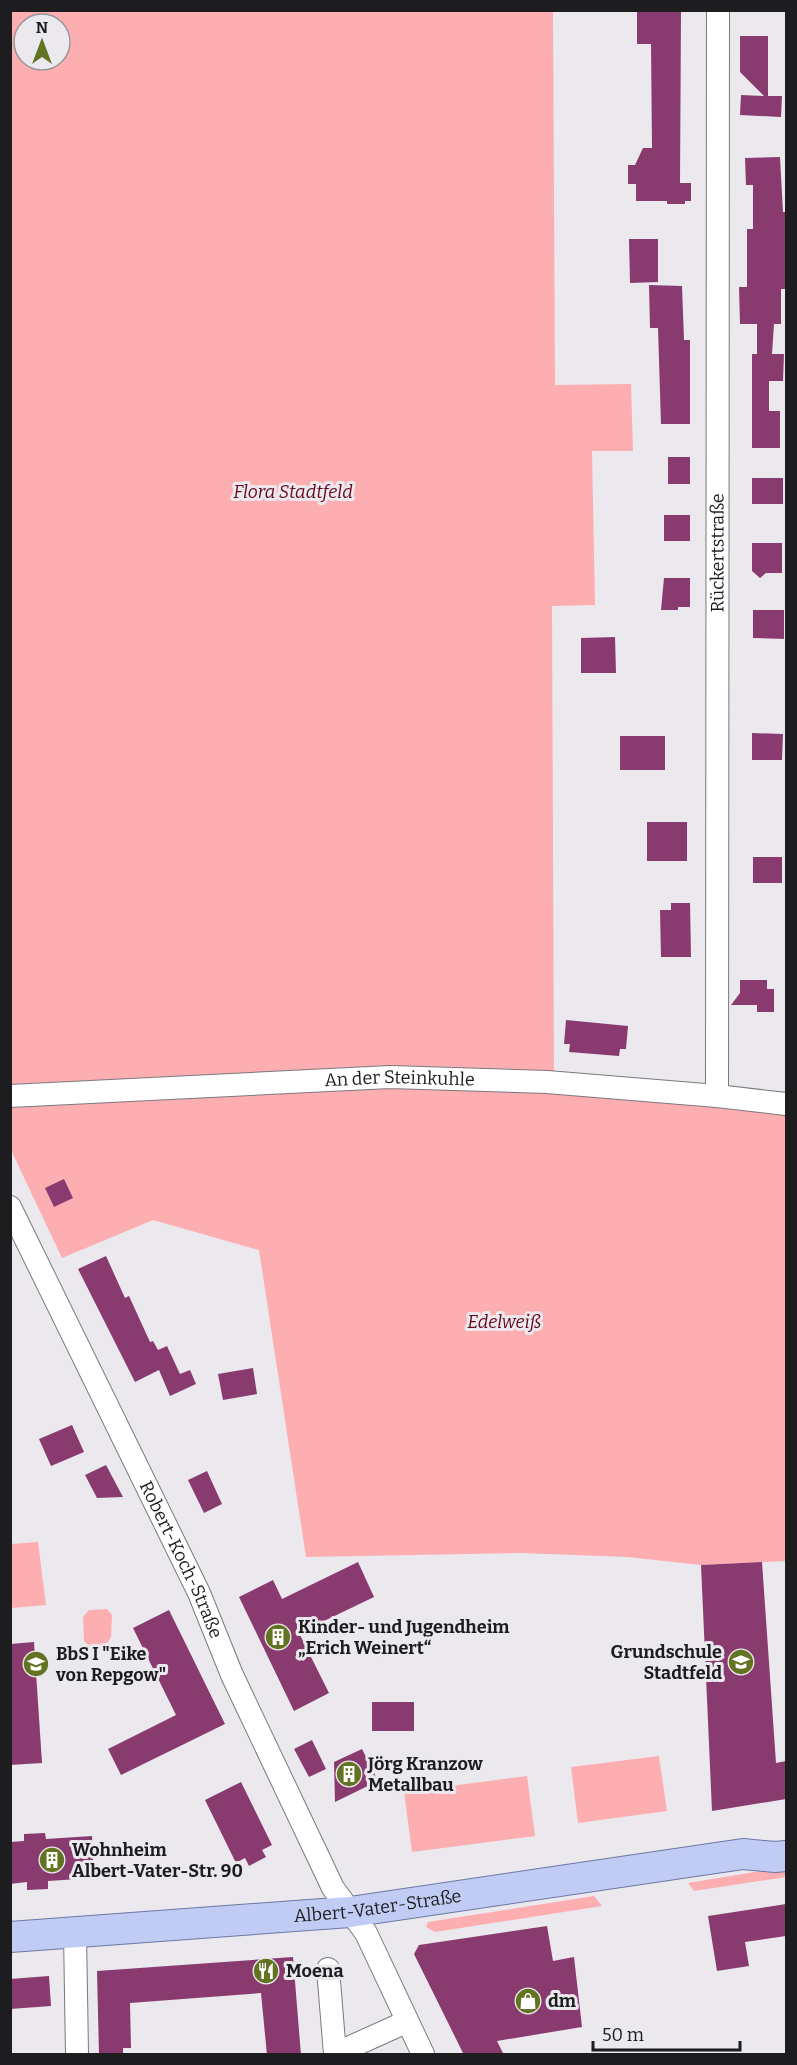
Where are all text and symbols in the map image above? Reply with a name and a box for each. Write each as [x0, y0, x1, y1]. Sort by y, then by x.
north arrow [12, 12, 72, 72]
text: N [36, 18, 48, 37]
park label: Flora Stadtfeld [233, 481, 353, 503]
street label: Rückertstraße [706, 493, 729, 613]
street label: An der Steinkuhle [324, 1066, 475, 1091]
park label: Edelweiß [467, 1311, 541, 1333]
street label: Robert-Koch-Straße [135, 1477, 227, 1642]
place label: Kinder- und Jugendheim „Erich Weinert“ [298, 1616, 510, 1659]
building icon: Kinder- und Jugendheim „Erich Weinert“ [263, 1622, 293, 1652]
place label: Grundschule Stadtfeld [611, 1641, 722, 1684]
place label: BbS I "Eike von Repgow" [55, 1643, 166, 1686]
school or university icon: Grundschule Stadtfeld [726, 1647, 756, 1677]
school or university icon: BbS I "Eike von Repgow" [21, 1649, 51, 1679]
place label: Jörg Kranzow Metallbau [367, 1753, 484, 1796]
building icon: Jörg Kranzow Metallbau [334, 1759, 364, 1789]
place label: Wohnheim Albert-Vater-Str. 90 [72, 1839, 243, 1882]
building icon: Wohnheim Albert-Vater-Str. 90 [37, 1845, 67, 1875]
street label: Albert-Vater-Straße [293, 1885, 463, 1927]
restaurant icon: Moena [251, 1956, 281, 1986]
place label: Moena [286, 1960, 344, 1982]
shop icon: dm [513, 1986, 543, 2016]
place label: dm [548, 1990, 576, 2012]
scale bar [593, 2014, 740, 2052]
text: 50 m [602, 2024, 644, 2046]

